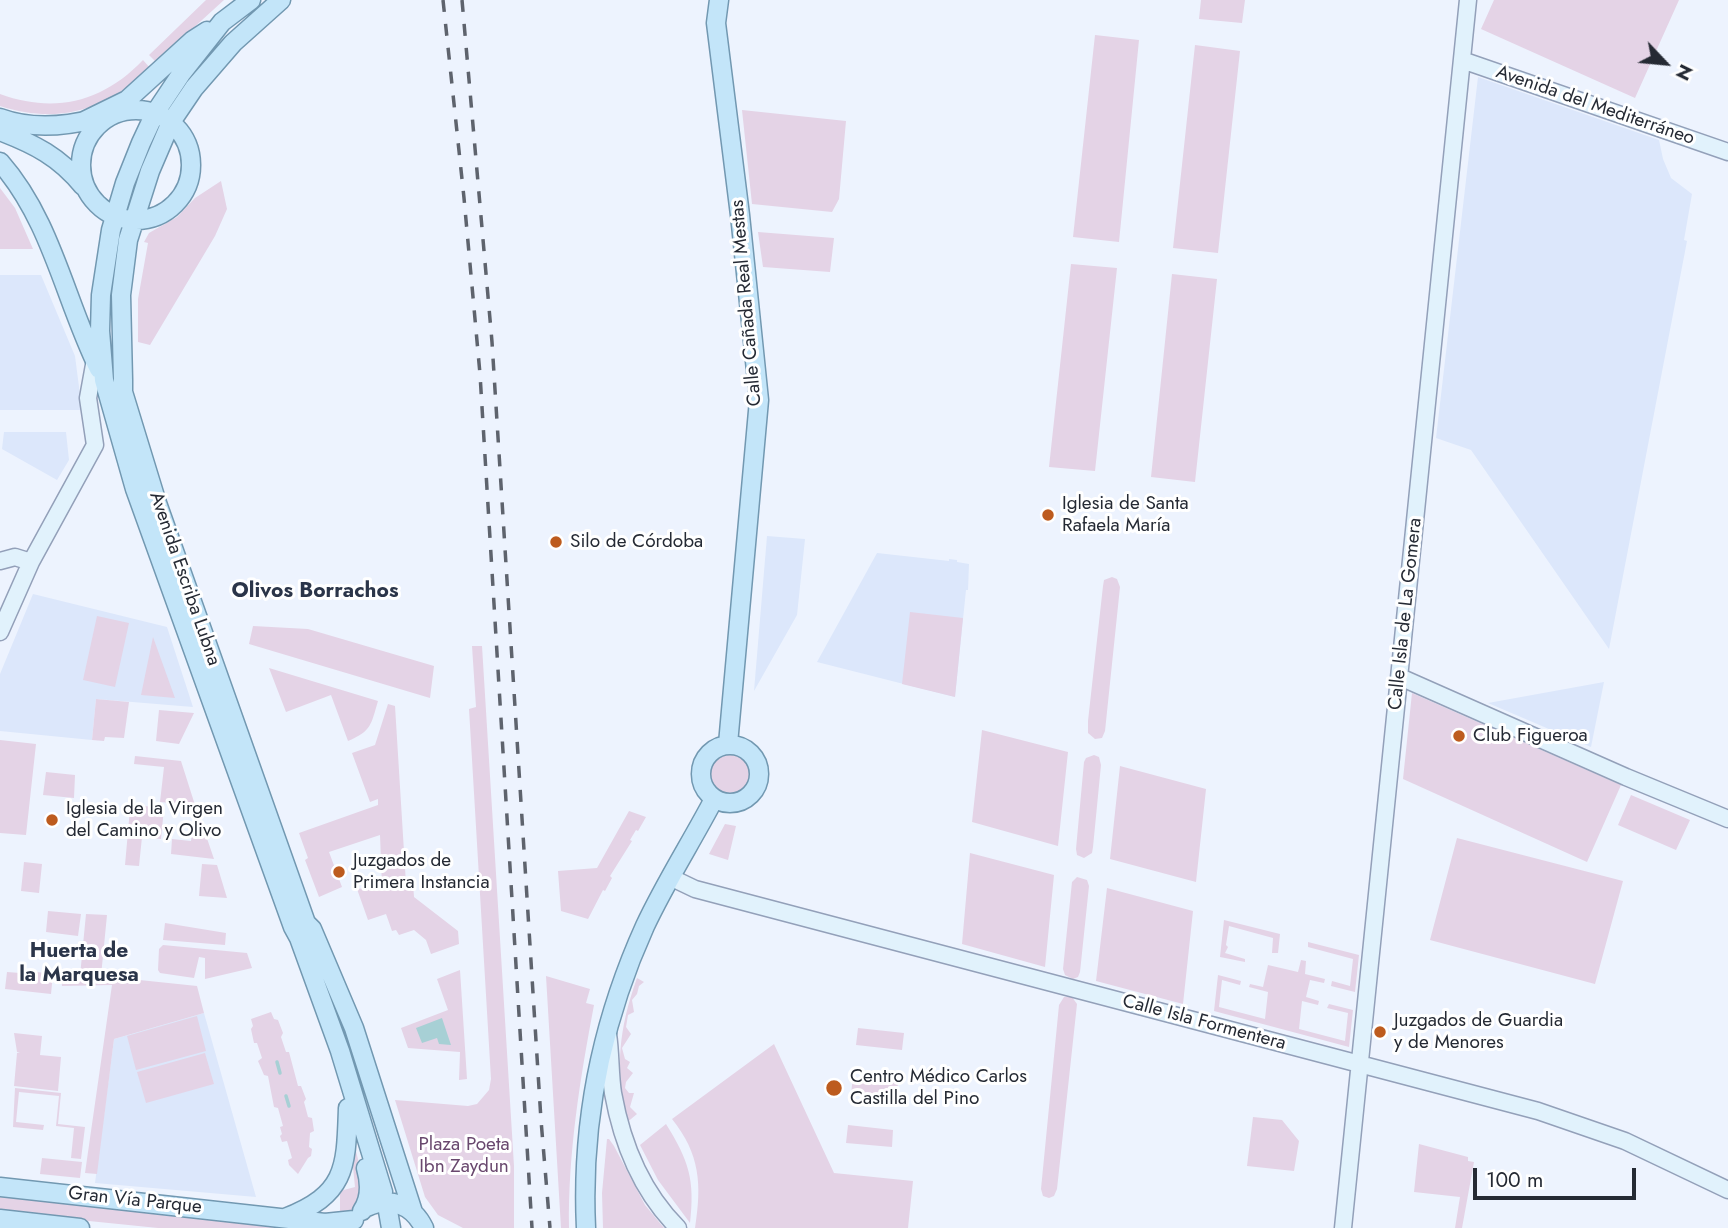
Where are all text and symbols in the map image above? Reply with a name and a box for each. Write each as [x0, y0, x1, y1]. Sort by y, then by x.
north arrow [1630, 28, 1700, 98]
text: N [1669, 60, 1700, 85]
street label: Avenida del Mediterráneo [1493, 61, 1697, 151]
street label: Calle Cañada Real Mestas [727, 199, 767, 407]
street label: Avenida Escriba Lubna [144, 489, 224, 669]
place label: Iglesia de Santa Rafaela María [1062, 493, 1189, 537]
marker: Iglesia de Santa Rafaela María [1040, 507, 1056, 523]
street label: Calle Isla de La Gomera [1385, 517, 1427, 711]
place label: Silo de Córdoba [570, 531, 703, 553]
marker: Silo de Córdoba [548, 534, 564, 550]
district label: Olivos Borrachos [232, 579, 398, 605]
place label: Club Figueroa [1473, 725, 1588, 747]
marker: Club Figueroa [1451, 728, 1467, 744]
place label: Iglesia de la Virgen del Camino y Olivo [66, 798, 223, 842]
marker: Iglesia de la Virgen del Camino y Olivo [44, 812, 60, 828]
place label: Juzgados de Primera Instancia [353, 850, 490, 894]
marker: Juzgados de Primera Instancia [331, 864, 347, 880]
district label: Huerta de la Marquesa [19, 939, 139, 989]
street label: Calle Isla Formentera [1120, 990, 1288, 1056]
place label: Juzgados de Guardia y de Menores [1394, 1010, 1563, 1054]
marker: Juzgados de Guardia y de Menores [1372, 1024, 1388, 1040]
place label: Centro Médico Carlos Castilla del Pino [850, 1066, 1027, 1110]
marker: Centro Médico Carlos Castilla del Pino [824, 1078, 844, 1098]
park label: Plaza Poeta Ibn Zaydun [418, 1134, 510, 1178]
scale bar [1476, 1154, 1639, 1198]
text: 100 m [1486, 1165, 1543, 1195]
street label: Gran Vía Parque [67, 1183, 203, 1219]

